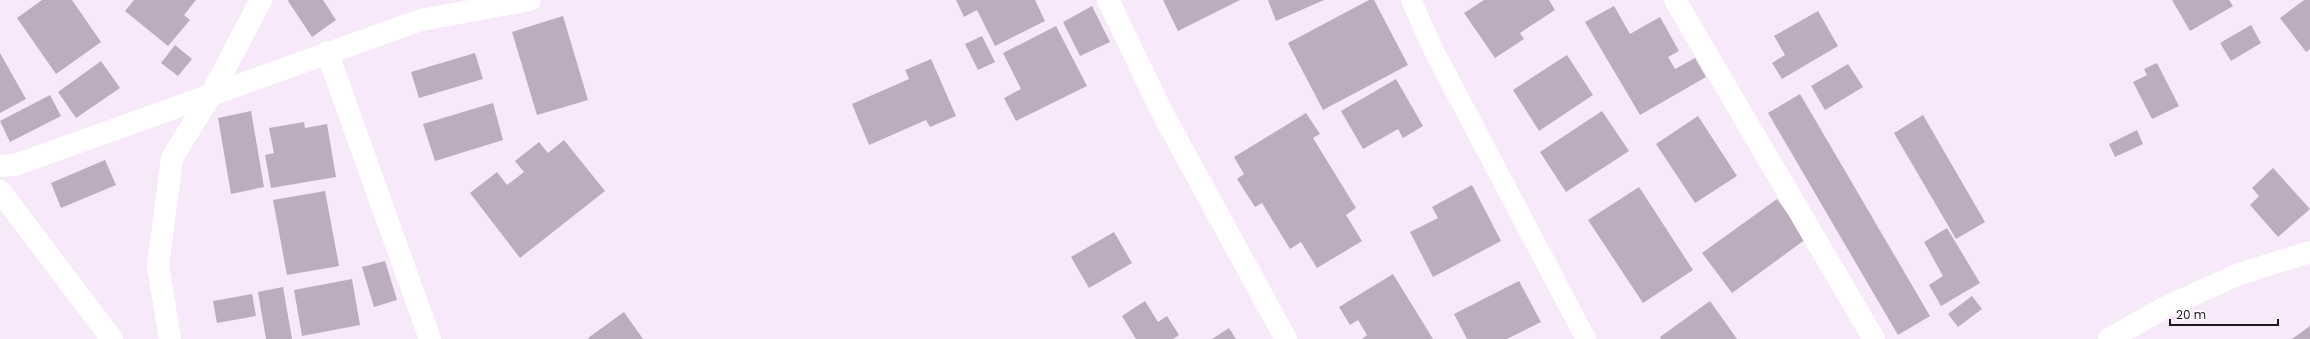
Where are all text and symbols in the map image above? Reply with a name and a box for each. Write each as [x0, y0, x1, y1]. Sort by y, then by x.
scale bar [2170, 301, 2278, 327]
text: 20 m [2176, 306, 2206, 323]

